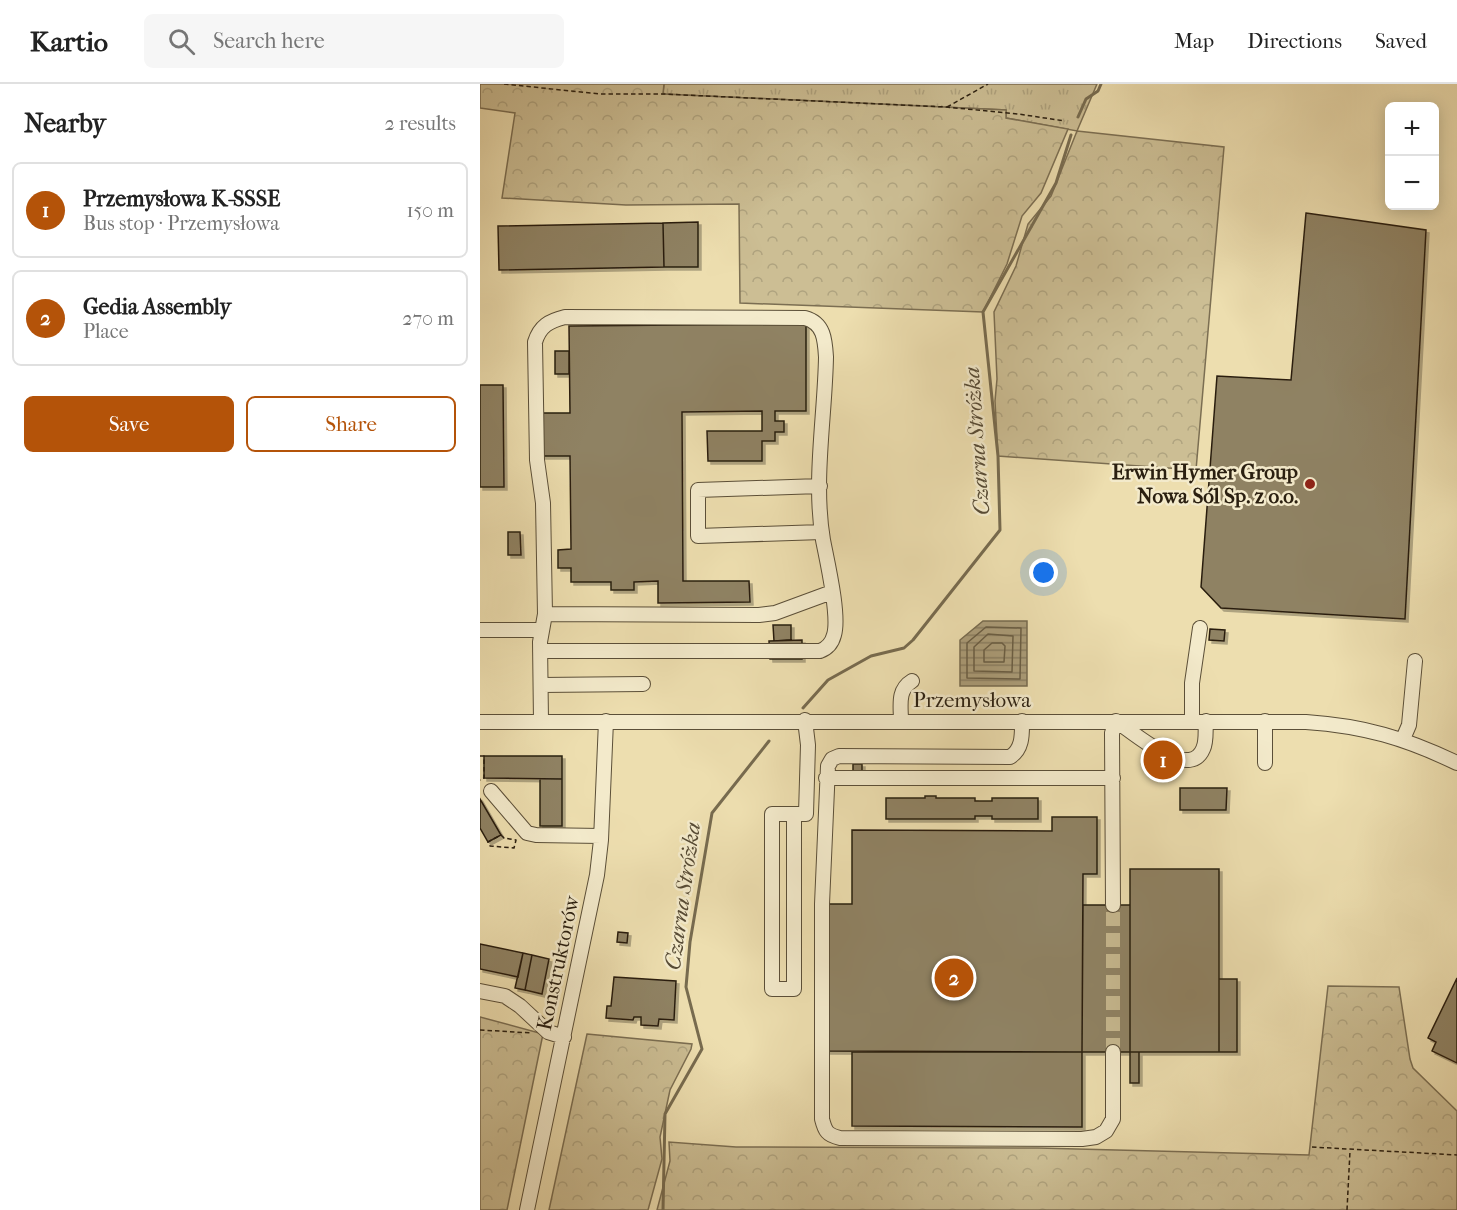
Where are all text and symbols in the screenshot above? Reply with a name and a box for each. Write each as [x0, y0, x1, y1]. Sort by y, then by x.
search box [144, 14, 564, 68]
text: Kartio [30, 25, 108, 58]
icon: search [165, 25, 198, 58]
text: Search here [213, 28, 325, 54]
text: Map [1174, 29, 1214, 53]
text: Directions [1247, 29, 1342, 53]
text: Saved [1375, 29, 1427, 53]
map controls [1385, 102, 1439, 210]
button: + [1385, 102, 1439, 156]
text: Nearby [24, 108, 106, 139]
text: 2 results [385, 112, 456, 135]
button: − [1385, 156, 1439, 210]
text: Przemysłowa K-SSSE [83, 186, 280, 212]
text: 1 [42, 199, 49, 222]
text: 150 m [406, 199, 454, 222]
text: Bus stop · Przemysłowa [83, 212, 279, 235]
text: Gedia Assembly [83, 294, 231, 320]
text: 2 [40, 307, 51, 330]
text: 270 m [402, 307, 454, 330]
text: Place [83, 320, 129, 343]
water label: Czarna Stróżka [959, 366, 995, 516]
button: Save [24, 396, 234, 452]
button: Share [246, 396, 456, 452]
place label: Erwin Hymer Group Nowa Sól Sp. z o.o. [1112, 460, 1299, 508]
marker: Erwin Hymer Group Nowa Sól Sp. z o.o. [1303, 477, 1317, 491]
your location [1029, 558, 1058, 587]
street label: Przemysłowa [913, 688, 1031, 712]
pin: 1 [1144, 738, 1182, 782]
water label: Czarna Stróżka [660, 820, 706, 972]
street label: Konstruktorów [532, 892, 584, 1033]
pin: 2 [934, 956, 974, 1000]

